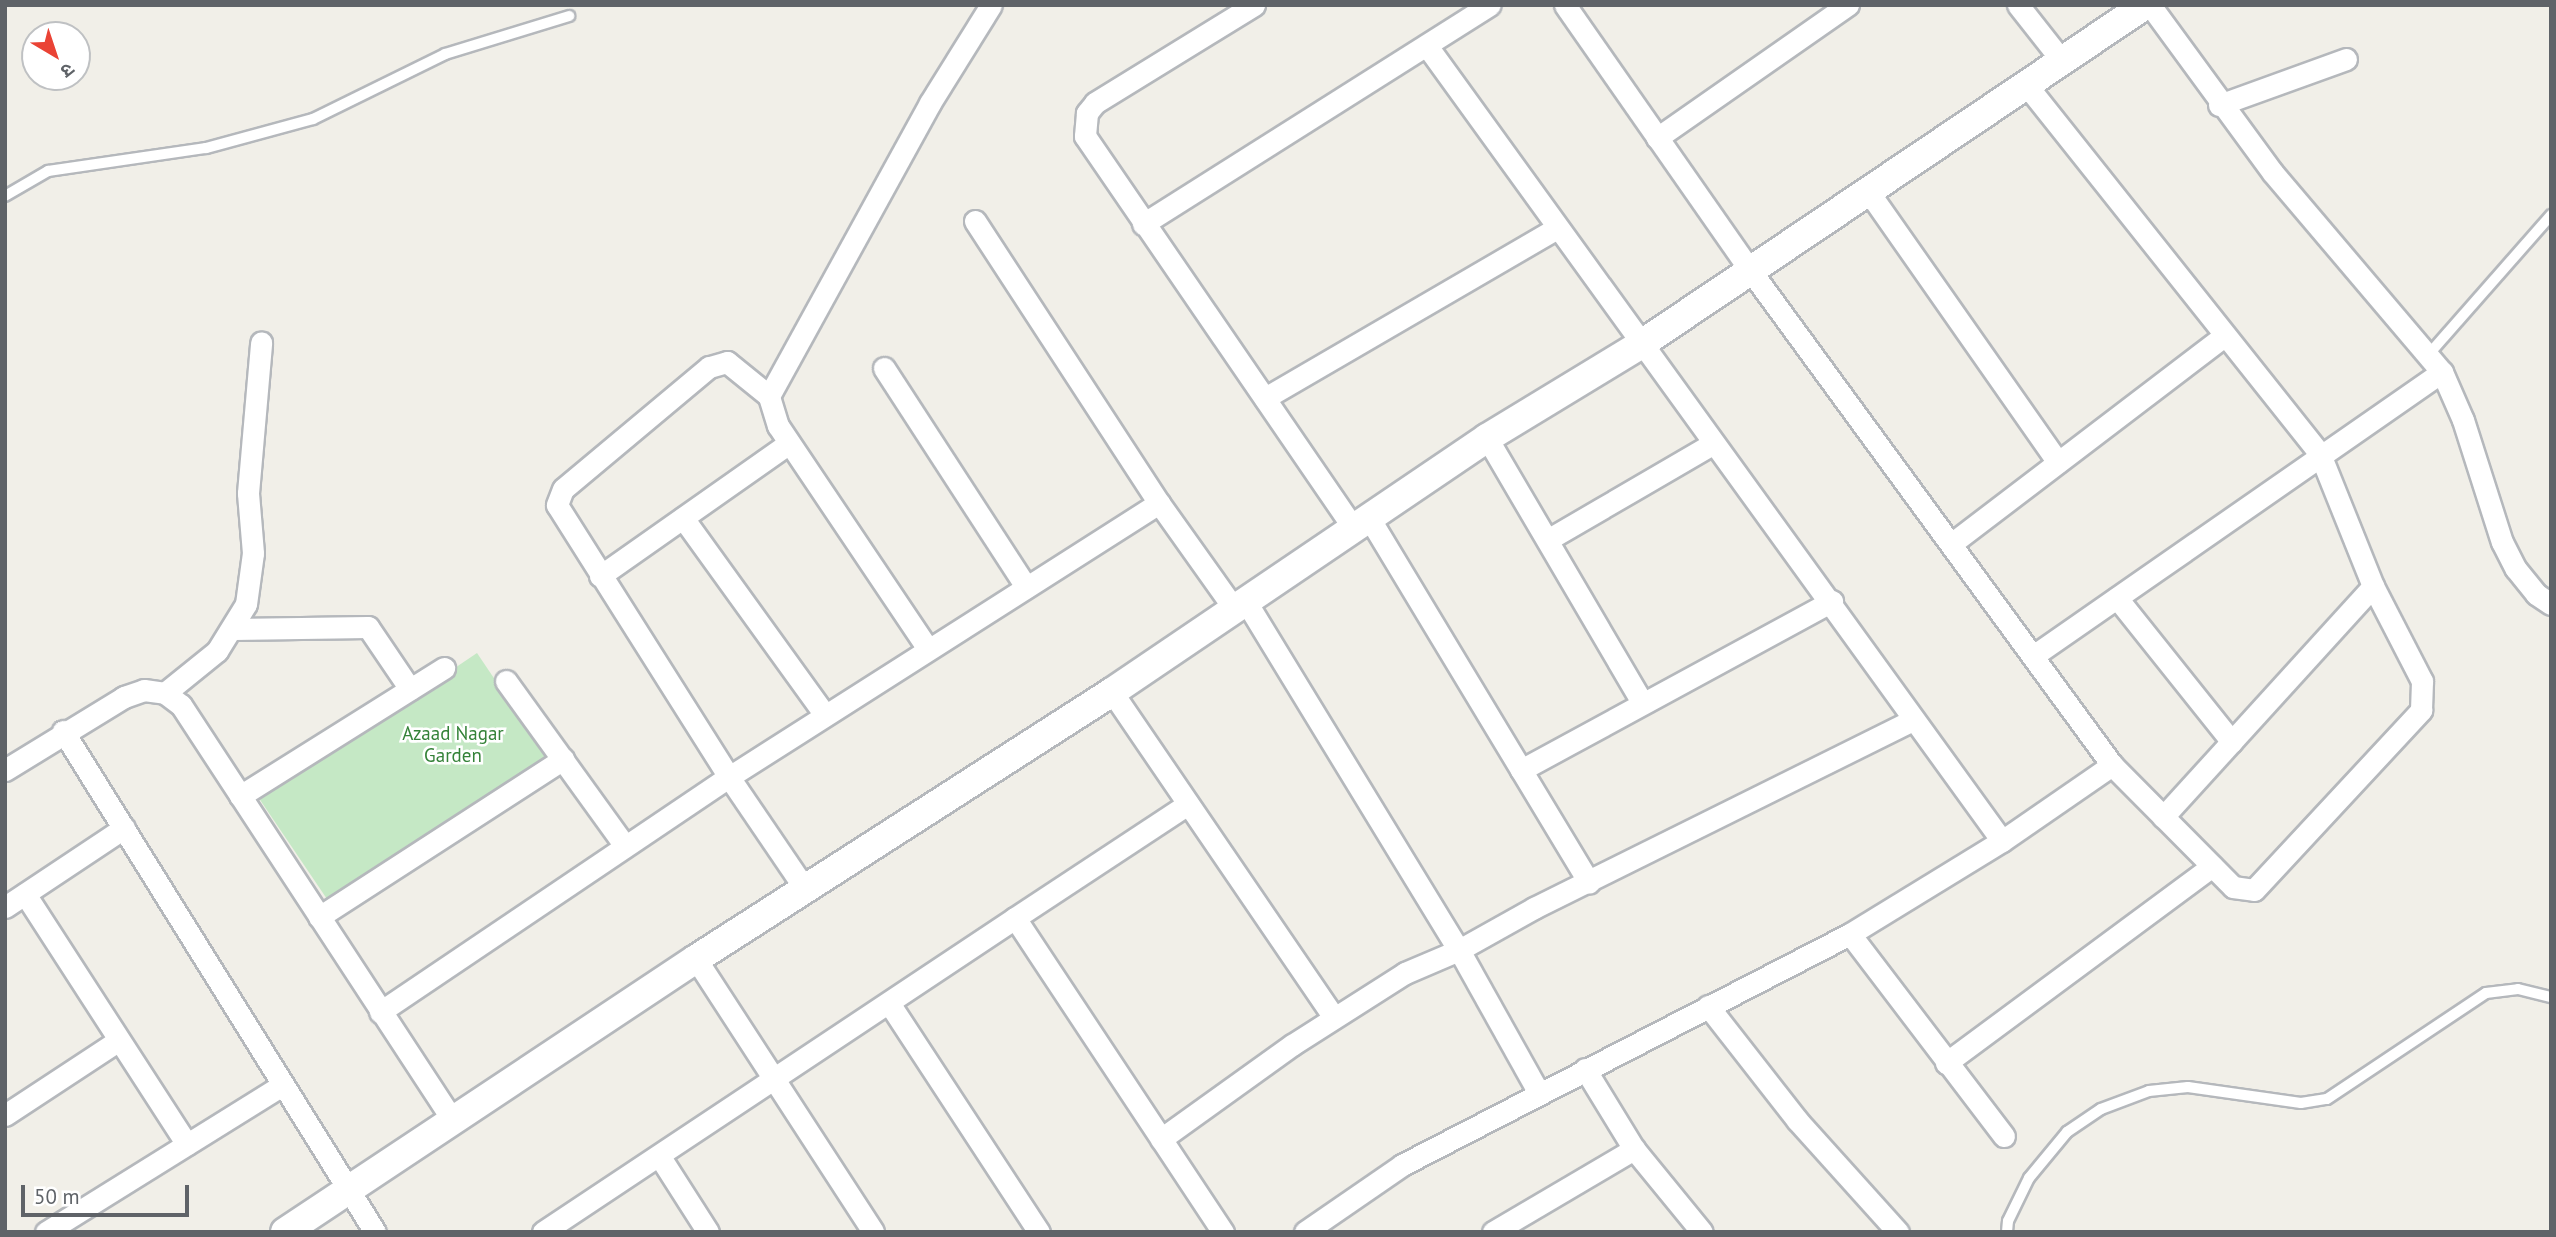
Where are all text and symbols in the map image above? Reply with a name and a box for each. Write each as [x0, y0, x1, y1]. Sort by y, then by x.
north arrow [21, 21, 91, 91]
text: उ [56, 58, 80, 84]
park label: Azaad Nagar Garden [402, 723, 504, 767]
scale bar [24, 1170, 192, 1214]
text: 50 m [34, 1183, 80, 1210]

